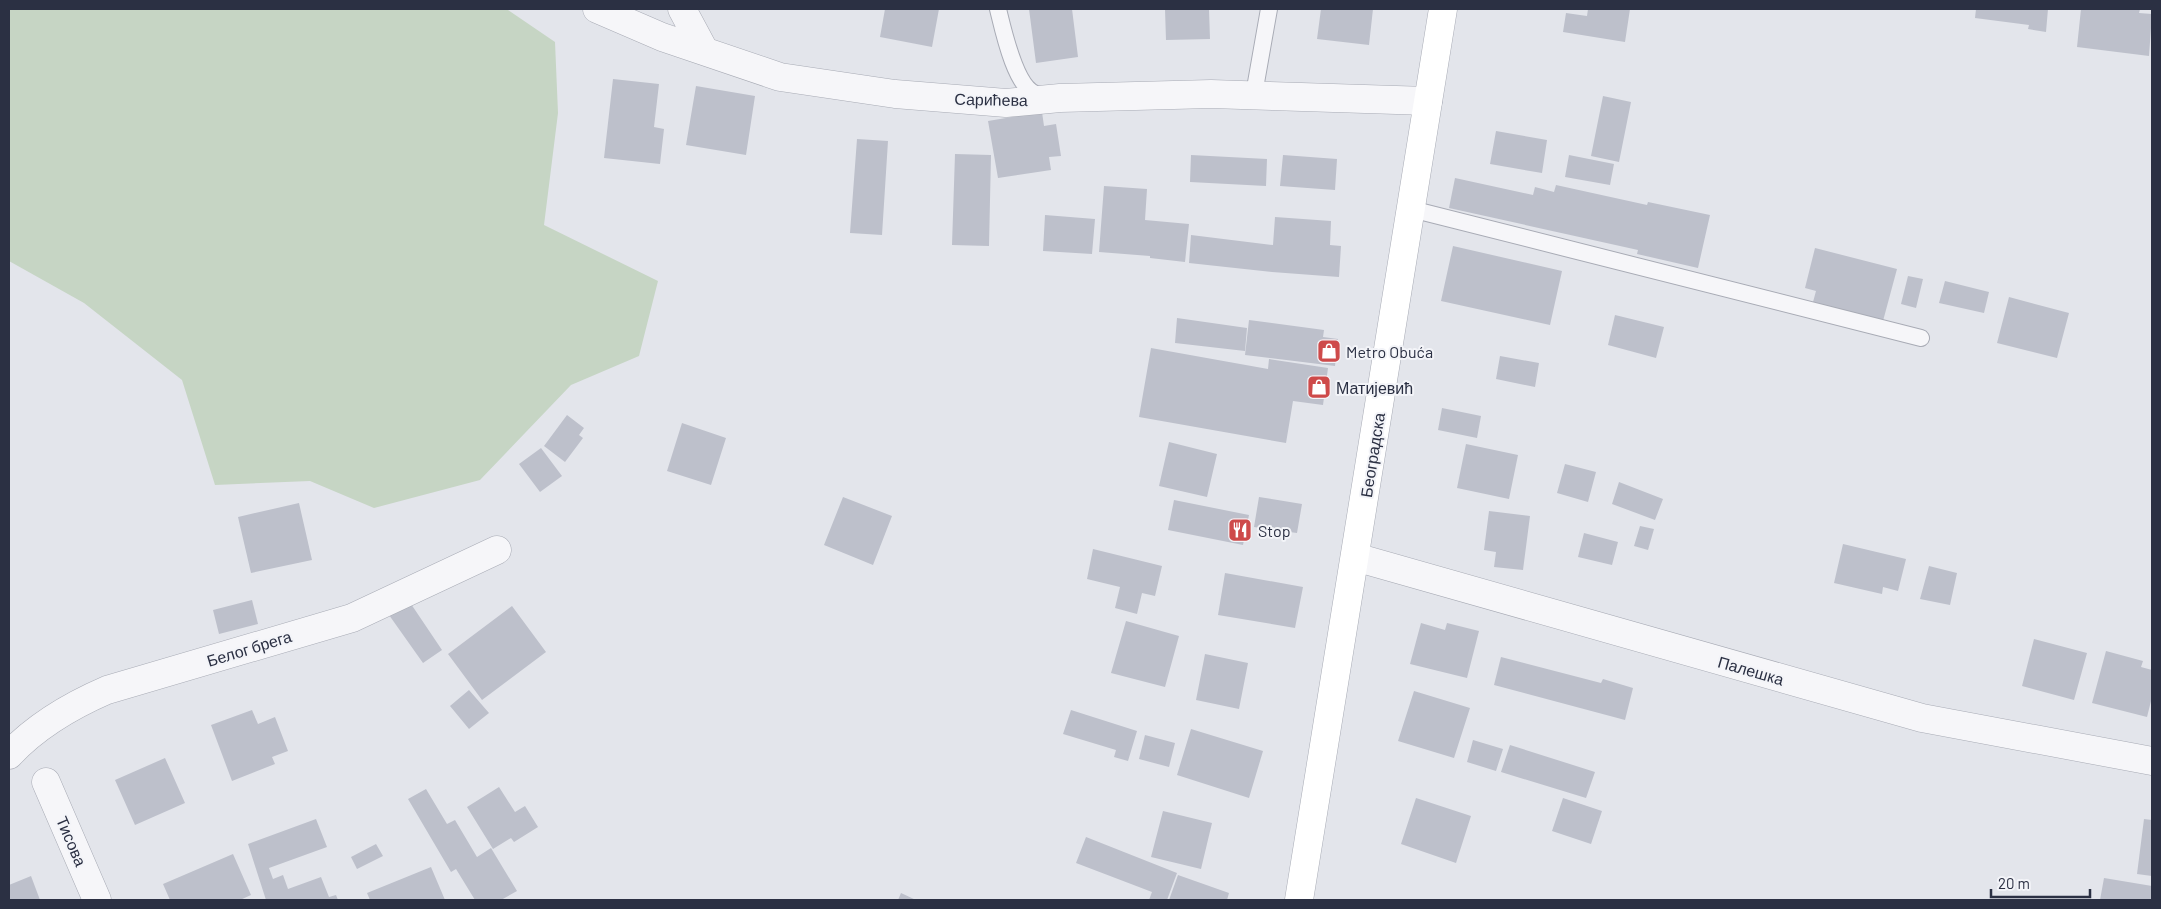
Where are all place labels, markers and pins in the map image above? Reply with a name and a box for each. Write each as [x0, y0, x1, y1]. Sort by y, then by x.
shop icon: Metro Obuća [1316, 338, 1342, 364]
place label: Metro Obuća [1346, 342, 1433, 361]
shop icon: Матијевић [1306, 374, 1332, 400]
place label: Матијевић [1336, 378, 1413, 397]
restaurant icon: Stop [1227, 517, 1253, 543]
place label: Stop [1258, 521, 1290, 540]

